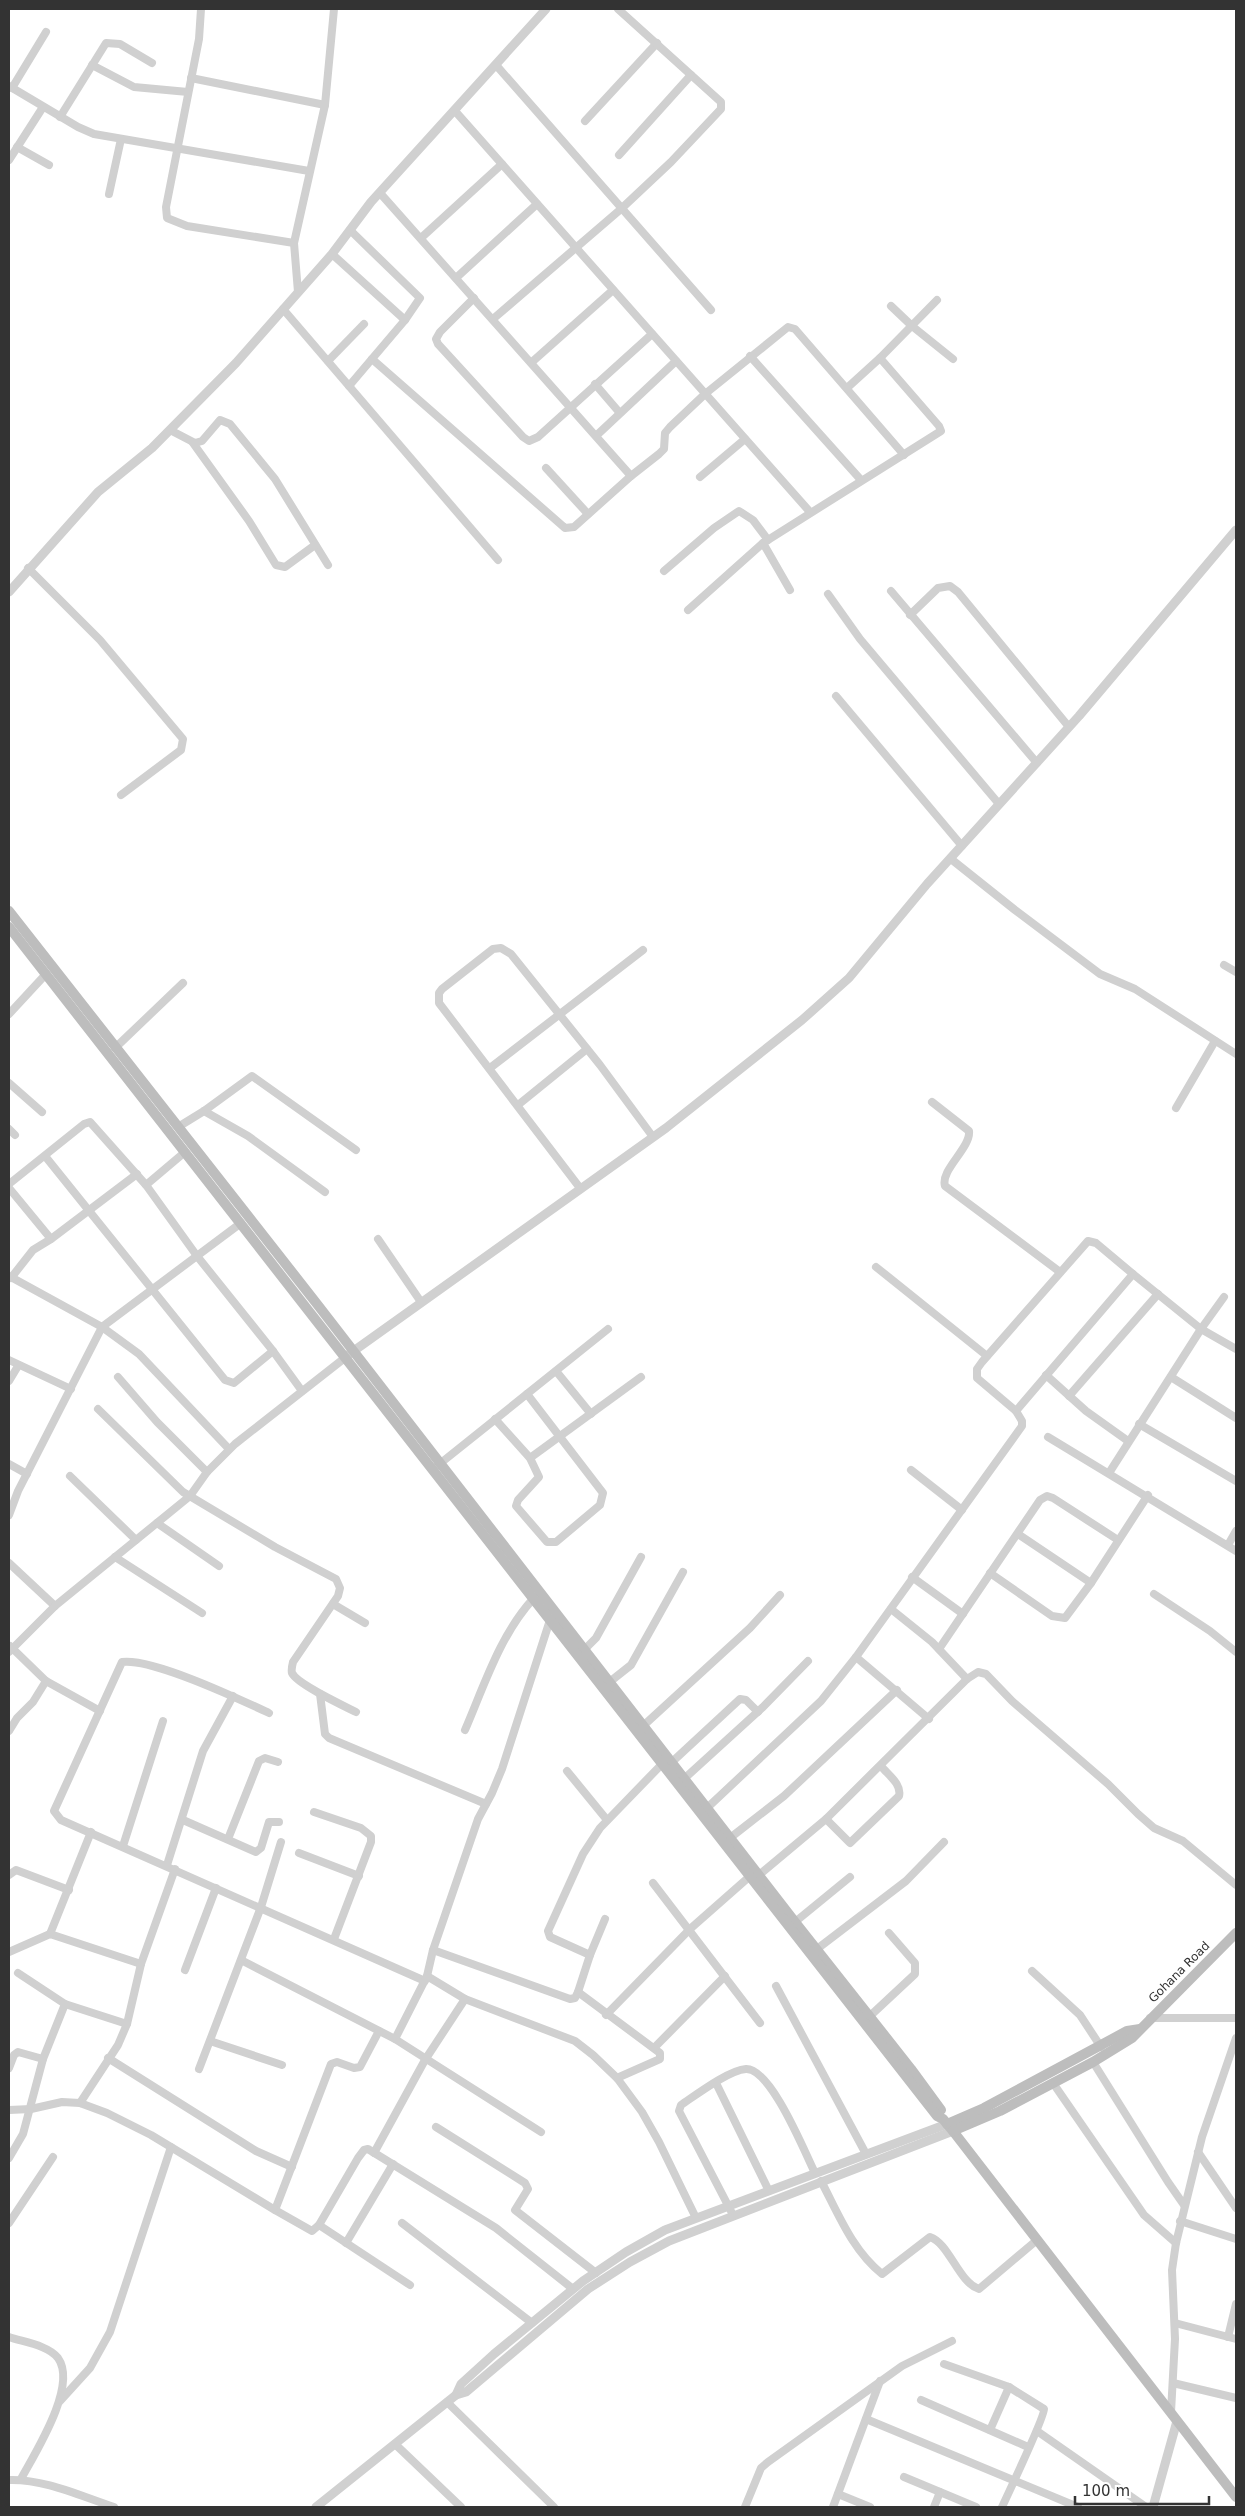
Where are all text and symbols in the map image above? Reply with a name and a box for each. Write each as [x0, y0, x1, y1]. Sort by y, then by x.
street label: Gohana Road [1146, 1939, 1212, 2005]
scale bar [1075, 2474, 1209, 2506]
text: 100 m [1082, 2482, 1130, 2500]

